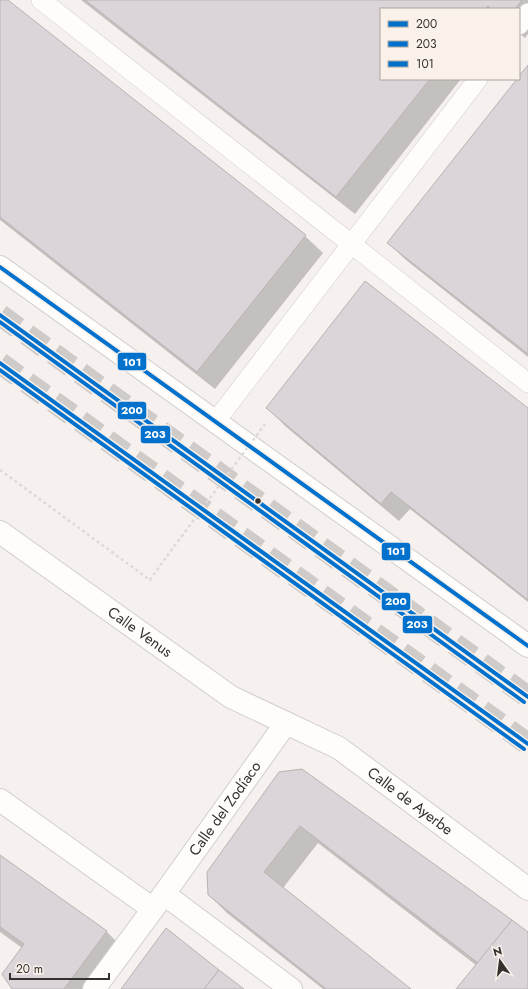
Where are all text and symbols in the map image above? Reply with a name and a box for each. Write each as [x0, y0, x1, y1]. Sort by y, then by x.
legend [380, 8, 520, 80]
text: 200 [416, 15, 437, 33]
text: 203 [416, 35, 437, 53]
text: 101 [416, 55, 434, 73]
line badge: 101 [117, 352, 147, 371]
text: 101 [123, 354, 141, 370]
line badge: 200 [117, 401, 147, 420]
text: 200 [121, 402, 143, 418]
line badge: 203 [140, 425, 171, 444]
text: 203 [144, 426, 166, 442]
unlabelled marker [253, 496, 263, 506]
line badge: 101 [381, 542, 411, 561]
text: 101 [387, 543, 405, 559]
line badge: 200 [381, 592, 411, 611]
text: 200 [385, 593, 407, 609]
street label: Calle Venus [103, 601, 177, 663]
line badge: 203 [402, 615, 433, 634]
text: 203 [406, 616, 428, 632]
street label: Calle del Zodíaco [184, 757, 266, 860]
street label: Calle de Ayerbe [363, 762, 458, 841]
north arrow [480, 941, 520, 981]
text: N [491, 942, 504, 960]
scale bar [10, 955, 109, 981]
text: 20 m [16, 960, 43, 978]

